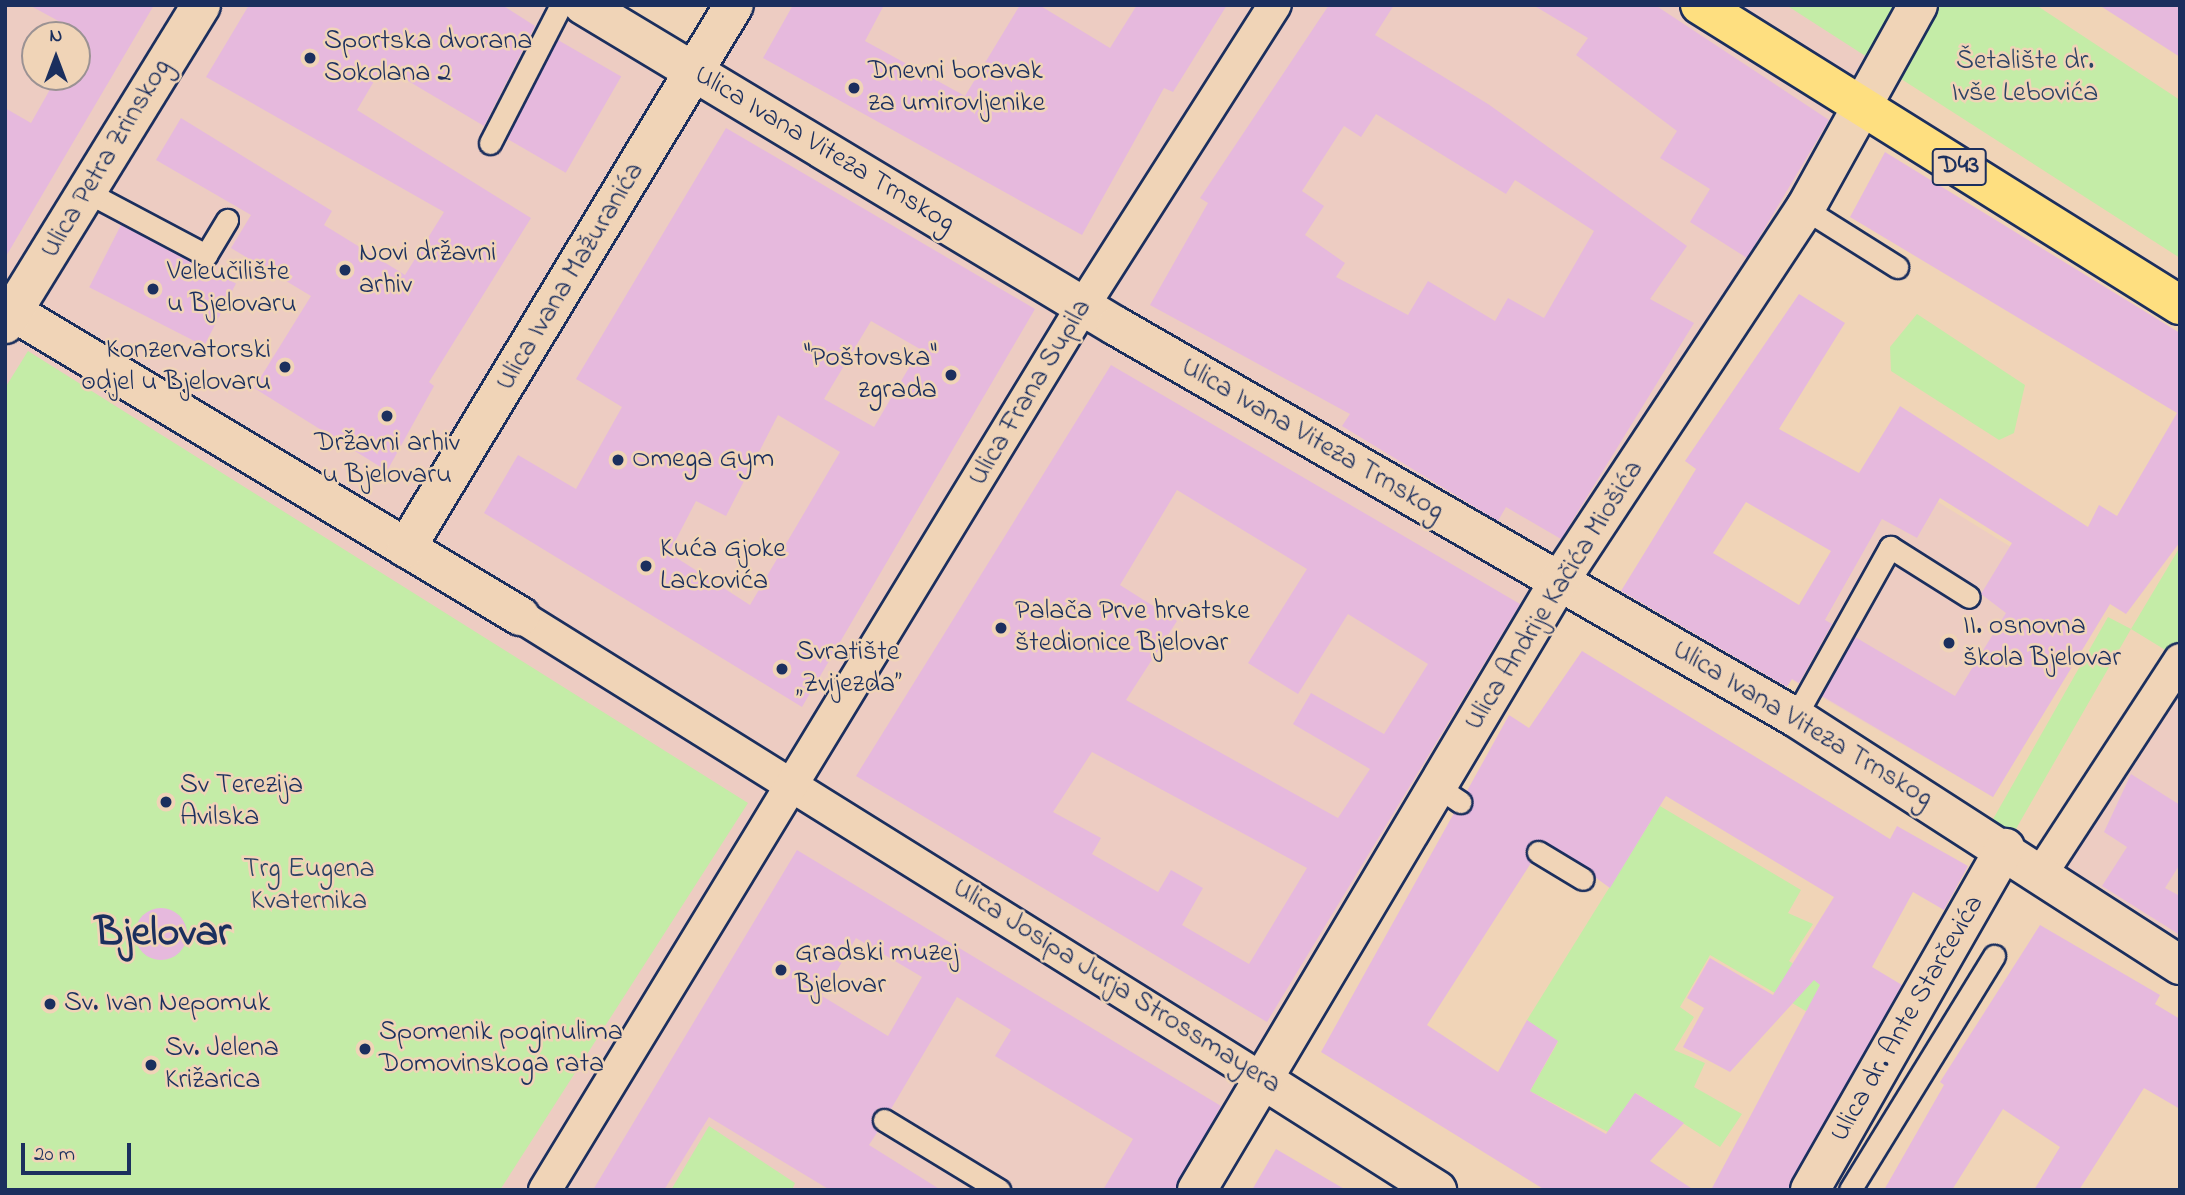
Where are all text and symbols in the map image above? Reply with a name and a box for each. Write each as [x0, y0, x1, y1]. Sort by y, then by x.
north arrow [21, 21, 91, 91]
text: N [50, 23, 62, 50]
place label: Sportska dvorana Sokolana 2 [324, 25, 532, 91]
park label: Šetalište dr. Ivše Lebovića [1952, 45, 2098, 111]
marker: Sportska dvorana Sokolana 2 [302, 50, 318, 66]
street label: Ulica Petra Zrinskog [34, 53, 180, 265]
place label: Dnevni boravak za umirovljenike [868, 55, 1045, 121]
street label: Ulica Ivana Viteza Trnskog [688, 59, 960, 241]
marker: Dnevni boravak za umirovljenike [846, 80, 862, 96]
road number: D43 [1931, 144, 1987, 190]
street label: Ulica Ivana Mažuranića [490, 157, 652, 397]
place label: Novi državni arhiv [359, 237, 496, 303]
place label: Veleučilište u Bjelovaru [167, 256, 297, 322]
marker: Novi državni arhiv [337, 262, 353, 278]
marker: Veleučilište u Bjelovaru [145, 281, 161, 297]
street label: Ulica Frana Supila [962, 294, 1100, 492]
place label: Konzervatorski odjel u Bjelovaru [81, 334, 271, 400]
place label: "Poštovska" zgrada [804, 342, 937, 408]
street label: Ulica Ivana Viteza Trnskog [1175, 351, 1449, 529]
marker: Konzervatorski odjel u Bjelovaru [277, 359, 293, 375]
marker: "Poštovska" zgrada [943, 367, 959, 383]
marker: Državni arhiv u Bjelovaru [379, 408, 395, 424]
place label: Državni arhiv u Bjelovaru [314, 427, 460, 493]
place label: Omega Gym [632, 443, 774, 477]
marker: Omega Gym [610, 452, 626, 468]
street label: Ulica Andrije Kačića Miošića [1458, 455, 1652, 737]
place label: Kuća Gjoke Lackovića [660, 533, 786, 599]
marker: Kuća Gjoke Lackovića [638, 558, 654, 574]
place label: Palača Prve hrvatske štedionice Bjelovar [1015, 595, 1250, 661]
place label: II. osnovna škola Bjelovar [1963, 610, 2121, 676]
marker: Palača Prve hrvatske štedionice Bjelovar [993, 620, 1009, 636]
street label: Ulica Ivana Viteza Trnskog [1666, 634, 1938, 816]
marker: II. osnovna škola Bjelovar [1941, 635, 1957, 651]
place label: Svratište „Zvijezda” [796, 636, 902, 702]
marker: Svratište „Zvijezda” [774, 661, 790, 677]
place label: Sv Terezija Avilska [180, 769, 303, 835]
marker: Sv Terezija Avilska [158, 794, 174, 810]
park label: Trg Eugena Kvaternika [243, 853, 375, 919]
street label: Ulica Josipa Jurja Strossmayera [946, 872, 1286, 1102]
street label: Ulica dr. Ante Starčevića [1824, 890, 1992, 1148]
district label: Bjelovar [95, 909, 231, 959]
place label: Gradski muzej Bjelovar [795, 937, 958, 1003]
marker: Gradski muzej Bjelovar [773, 962, 789, 978]
place label: Sv. Ivan Nepomuk [64, 987, 270, 1021]
marker: Sv. Ivan Nepomuk [42, 996, 58, 1012]
place label: Spomenik poginulima Domovinskoga rata [379, 1016, 623, 1082]
place label: Sv. Jelena Križarica [165, 1032, 279, 1098]
marker: Spomenik poginulima Domovinskoga rata [357, 1041, 373, 1057]
marker: Sv. Jelena Križarica [143, 1057, 159, 1073]
scale bar [24, 1128, 135, 1172]
text: 20 m [34, 1140, 75, 1170]

